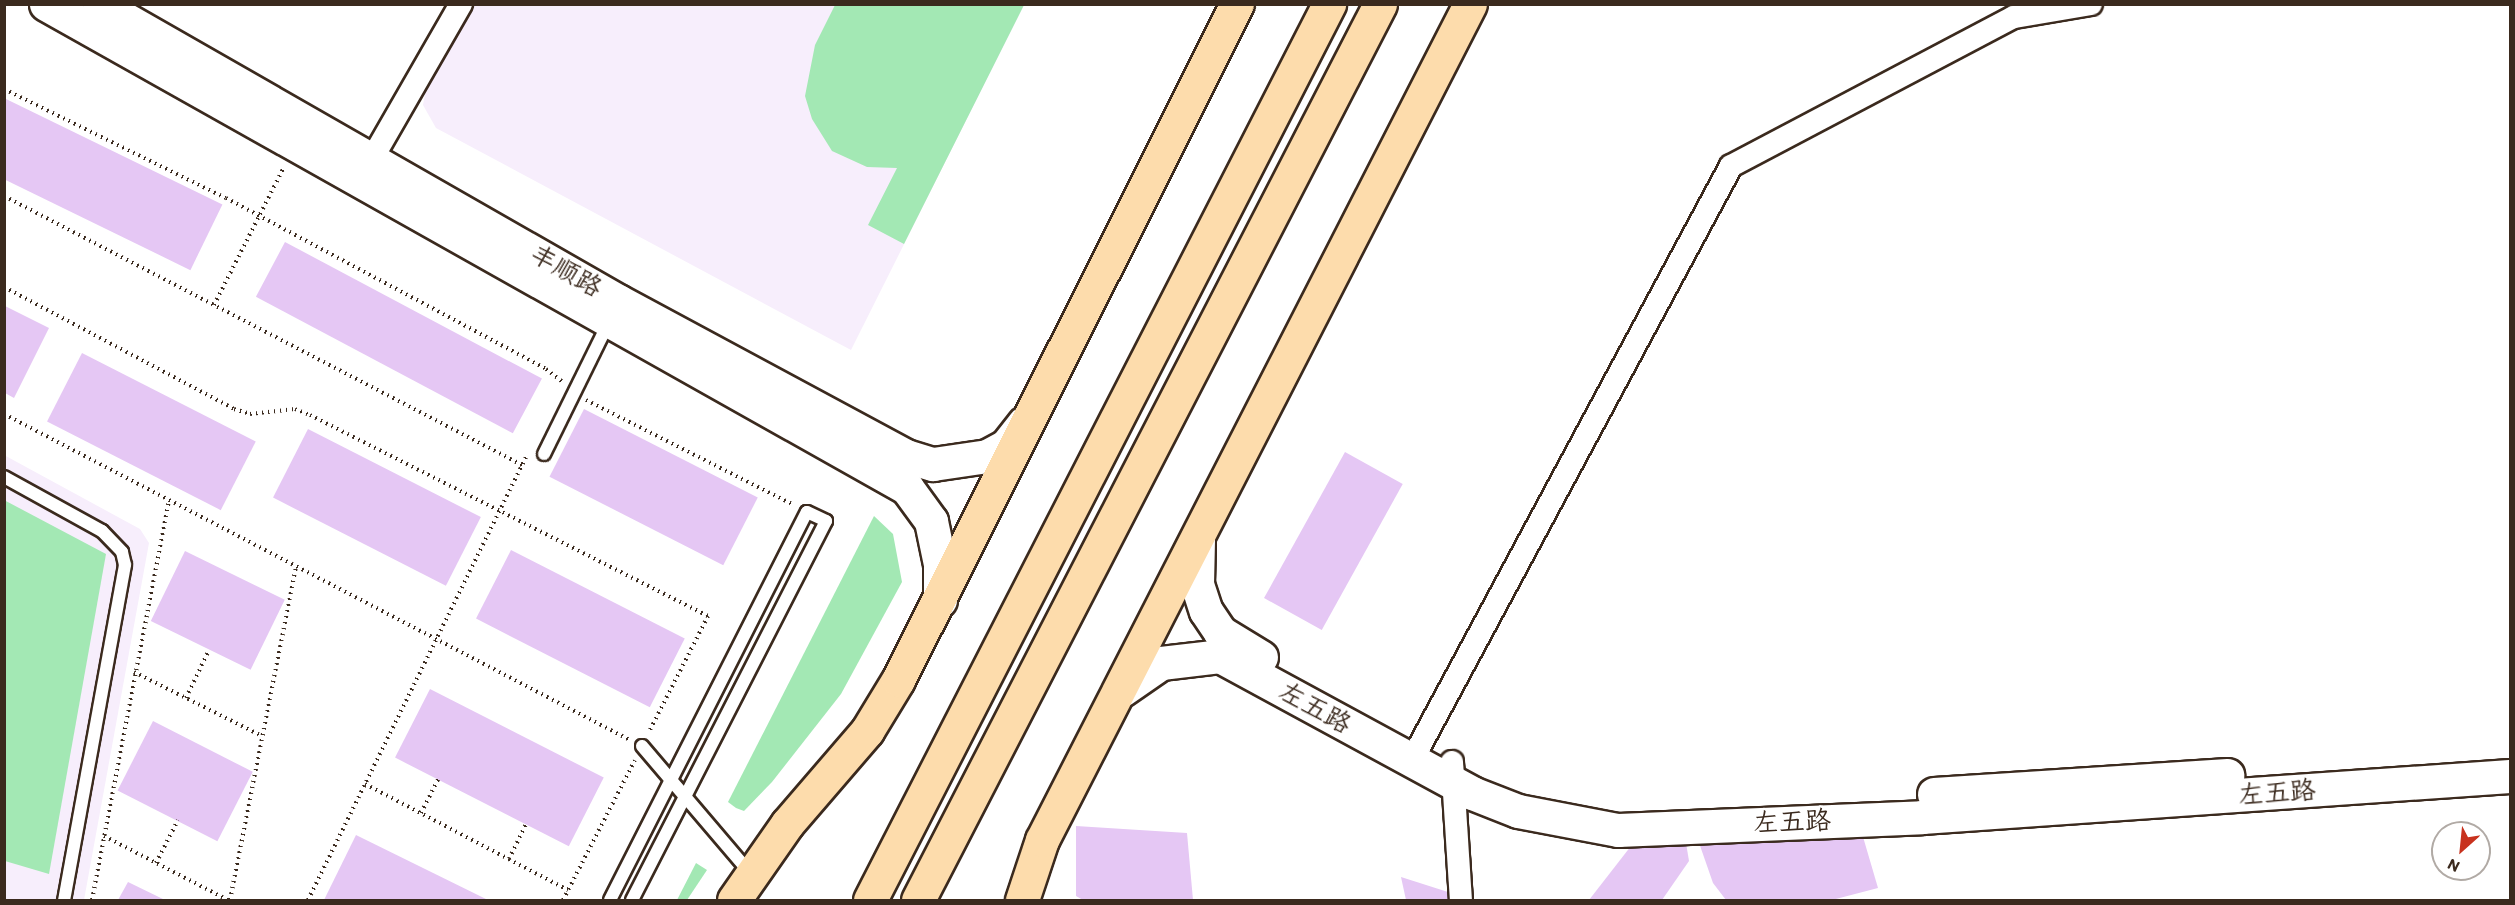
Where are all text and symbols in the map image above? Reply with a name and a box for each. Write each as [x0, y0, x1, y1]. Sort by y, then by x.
street label: 丰顺路 [524, 238, 608, 304]
street label: 左五路 [1273, 675, 1357, 741]
street label: 左五路 [2237, 775, 2317, 811]
street label: 左五路 [1752, 805, 1832, 839]
north arrow [2431, 821, 2491, 881]
text: N [2444, 855, 2463, 877]

